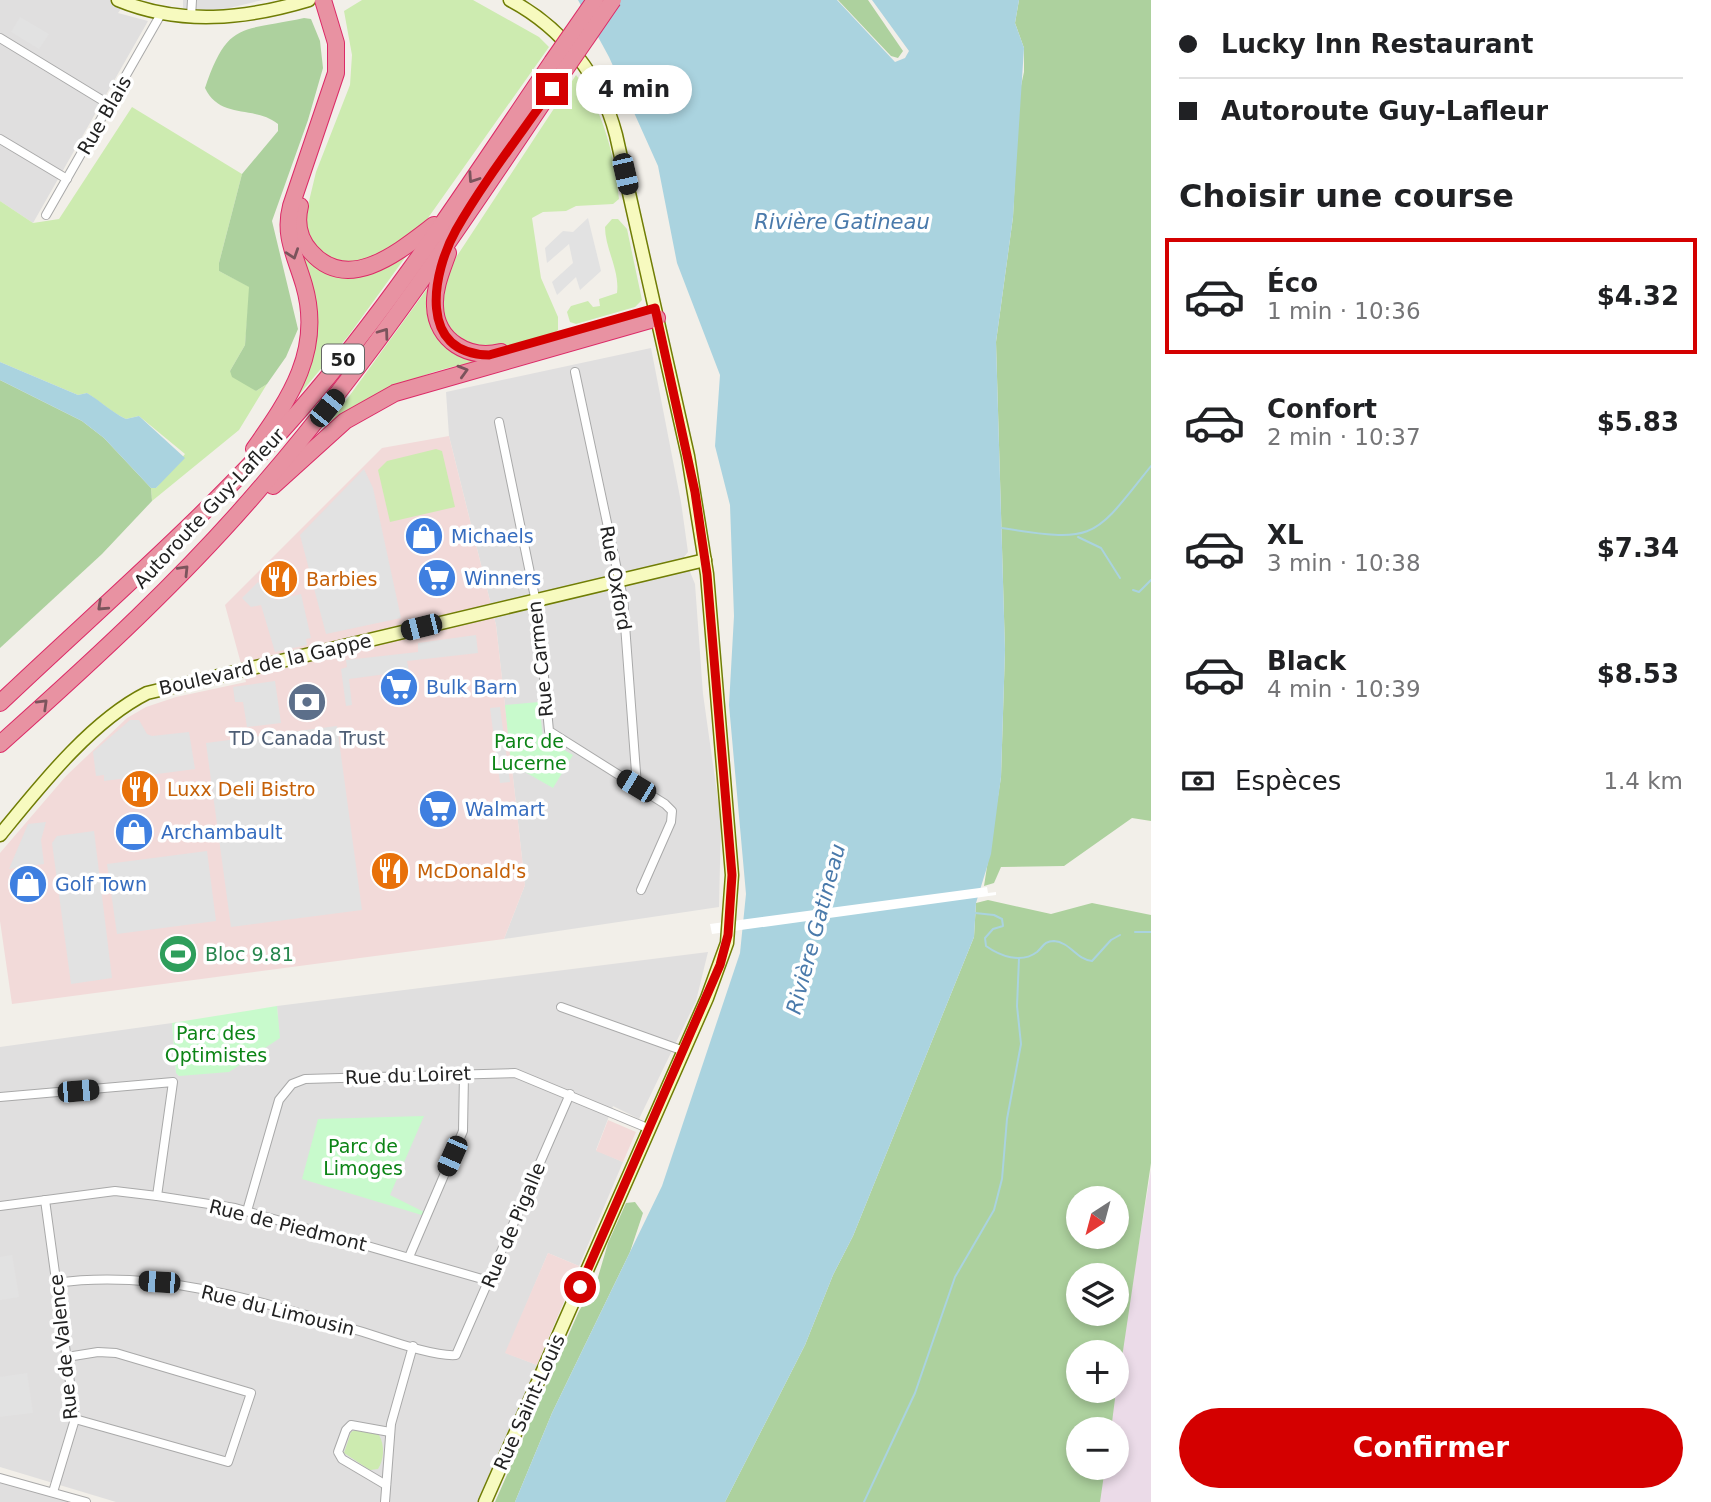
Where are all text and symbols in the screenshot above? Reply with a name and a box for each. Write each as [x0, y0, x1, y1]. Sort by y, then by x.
text: Lucky Inn Restaurant [1221, 29, 1533, 59]
callout: 4 min [576, 64, 692, 114]
street label: Rue Blais [73, 72, 135, 158]
route end [536, 73, 568, 105]
text: 4 min [598, 76, 670, 102]
text: Autoroute Guy-Lafleur [1221, 96, 1548, 126]
car [611, 151, 640, 197]
one-way arrow [469, 170, 481, 183]
text: Choisir une course [1179, 177, 1514, 215]
water label: Rivière Gatineau [754, 210, 930, 234]
one-way arrow [285, 247, 299, 259]
icon: car [1183, 265, 1246, 328]
text: Éco [1267, 268, 1318, 298]
text: $4.32 [1597, 281, 1679, 311]
text: 1 min · 10:36 [1267, 298, 1421, 324]
one-way arrow [376, 328, 389, 341]
road number: 50 [322, 344, 364, 374]
one-way arrow [457, 365, 469, 379]
car [306, 385, 349, 431]
icon: car [1183, 391, 1246, 454]
text: Confort [1267, 394, 1377, 424]
text: $5.83 [1597, 407, 1679, 437]
street label: Autoroute Guy-Lafleur [129, 423, 289, 593]
text: 2 min · 10:37 [1267, 424, 1421, 450]
shop icon: Michaels [403, 515, 445, 557]
icon: car [1183, 517, 1246, 580]
text: XL [1267, 520, 1304, 550]
street label: Rue Oxford [596, 524, 636, 632]
place label: Michaels [451, 525, 534, 547]
text: $7.34 [1597, 533, 1679, 563]
text: 3 min · 10:38 [1267, 550, 1421, 576]
supermarket icon: Winners [416, 557, 458, 599]
restaurant icon: Barbies [258, 558, 300, 600]
one-way arrow [175, 565, 188, 578]
place label: Winners [464, 567, 541, 589]
place label: Barbies [306, 568, 377, 590]
one-way arrow [97, 597, 110, 610]
street label: Rue Carmen [523, 600, 557, 718]
car [399, 612, 444, 642]
street label: Boulevard de la Gappe [157, 629, 373, 699]
icon: car [1183, 643, 1246, 706]
text: Black [1267, 646, 1346, 676]
text: $8.53 [1597, 659, 1679, 689]
supermarket icon: Bulk Barn [378, 666, 420, 708]
place label: Bulk Barn [426, 676, 518, 698]
text: 4 min · 10:39 [1267, 676, 1421, 702]
bank icon: TD Canada Trust [286, 681, 328, 723]
one-way arrow [35, 699, 48, 712]
place label: TD Canada Trust [228, 727, 385, 749]
park label: Parc de Lucerne [491, 730, 567, 774]
icon: cash [1179, 762, 1217, 800]
car [613, 766, 660, 806]
text: Espèces [1235, 766, 1341, 796]
restaurant icon: Luxx Deli Bistro [119, 768, 161, 810]
text: 1.4 km [1603, 768, 1683, 794]
place label: Luxx Deli Bistro [167, 778, 315, 800]
supermarket icon: Walmart [417, 788, 459, 830]
place label: Walmart [465, 798, 545, 820]
shop icon: Archambault [113, 811, 155, 853]
place label: Archambault [161, 821, 283, 843]
water label: Rivière Gatineau [782, 841, 850, 1017]
restaurant icon: McDonald's [369, 850, 411, 892]
place label: McDonald's [417, 860, 526, 882]
shop icon: Golf Town [7, 863, 49, 905]
place label: Golf Town [55, 873, 147, 895]
sports icon: Bloc 9.81 [157, 933, 199, 975]
place label: Bloc 9.81 [205, 943, 294, 965]
park label: Parc des Optimistes [165, 1022, 267, 1066]
street label: Rue du Loiret [345, 1062, 471, 1088]
car [57, 1079, 100, 1103]
car [434, 1133, 471, 1179]
park label: Parc de Limoges [323, 1135, 403, 1179]
street label: Rue de Pigalle [477, 1159, 549, 1291]
north arrow [1066, 1186, 1129, 1250]
map controls [1066, 1186, 1129, 1480]
street label: Rue de Piedmont [207, 1195, 369, 1255]
button: layers [1066, 1263, 1129, 1326]
car [138, 1270, 181, 1294]
route start [564, 1271, 596, 1303]
street label: Rue de Valence [44, 1273, 82, 1421]
street label: Rue du Limousin [199, 1280, 357, 1340]
street label: Rue Saint-Louis [489, 1331, 569, 1473]
button: + [1066, 1340, 1129, 1403]
button: Confirmer [1179, 1408, 1683, 1488]
button: − [1066, 1417, 1129, 1480]

